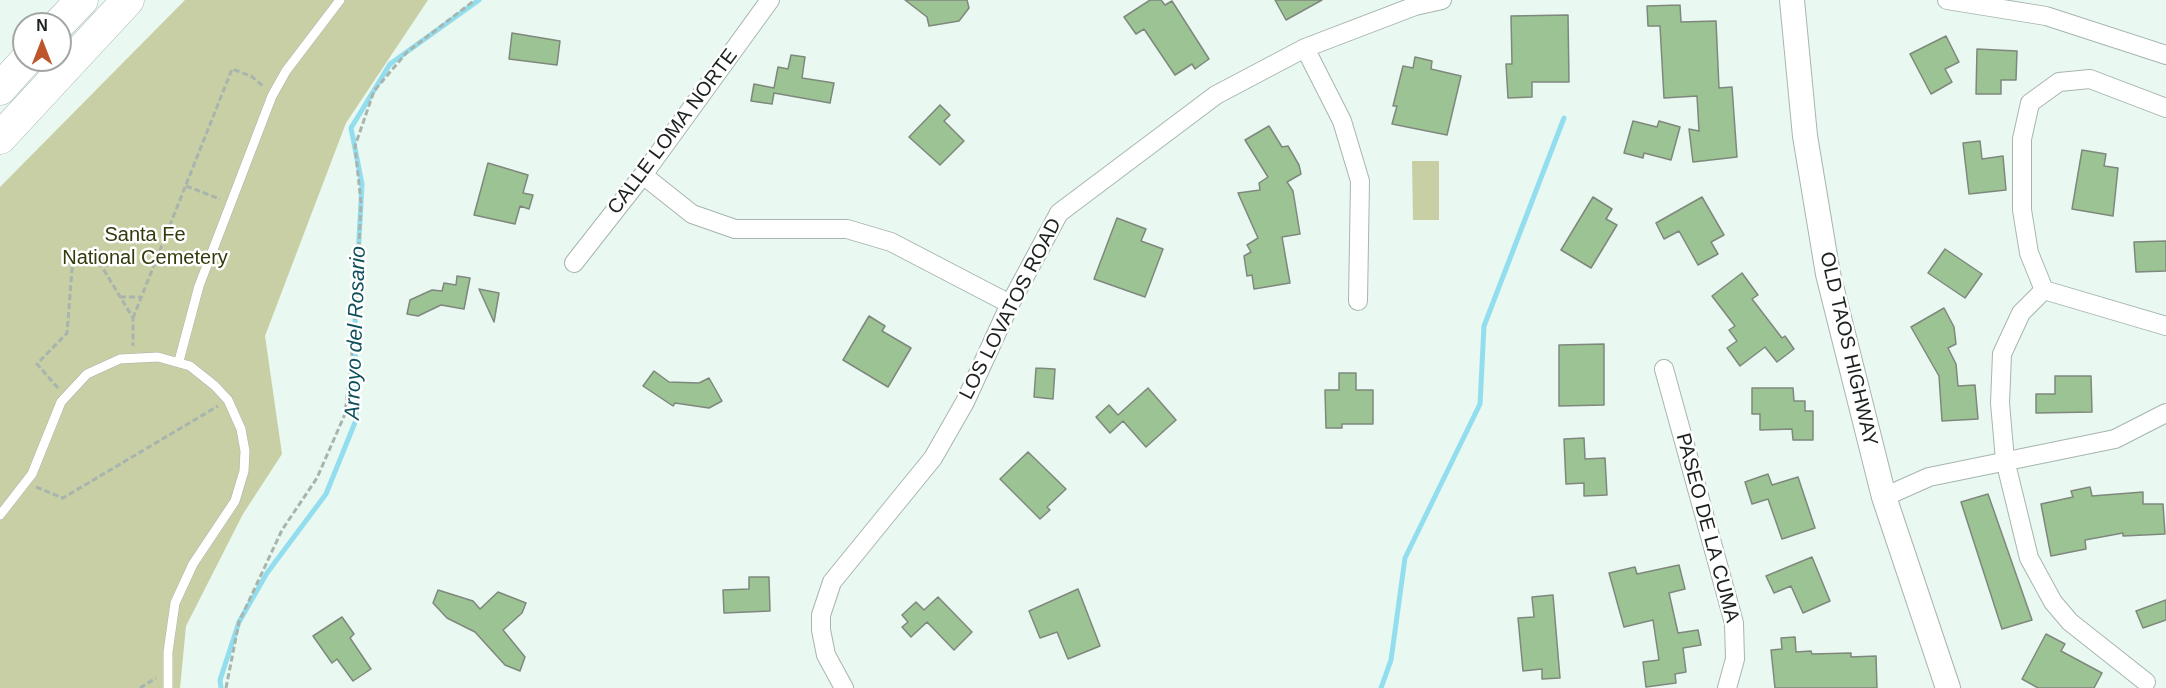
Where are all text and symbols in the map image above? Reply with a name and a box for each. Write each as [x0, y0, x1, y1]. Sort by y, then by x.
north arrow [12, 12, 72, 72]
text: N [36, 17, 48, 34]
street label: CALLE LOMA NORTE [603, 45, 743, 219]
street label: LOS LOVATOS ROAD [955, 214, 1067, 404]
park label: Santa Fe National Cemetery [62, 223, 228, 270]
water label: Arroyo del Rosario [340, 246, 372, 420]
street label: OLD TAOS HIGHWAY [1814, 250, 1882, 448]
street label: PASEO DE LA CUMA [1670, 431, 1744, 625]

